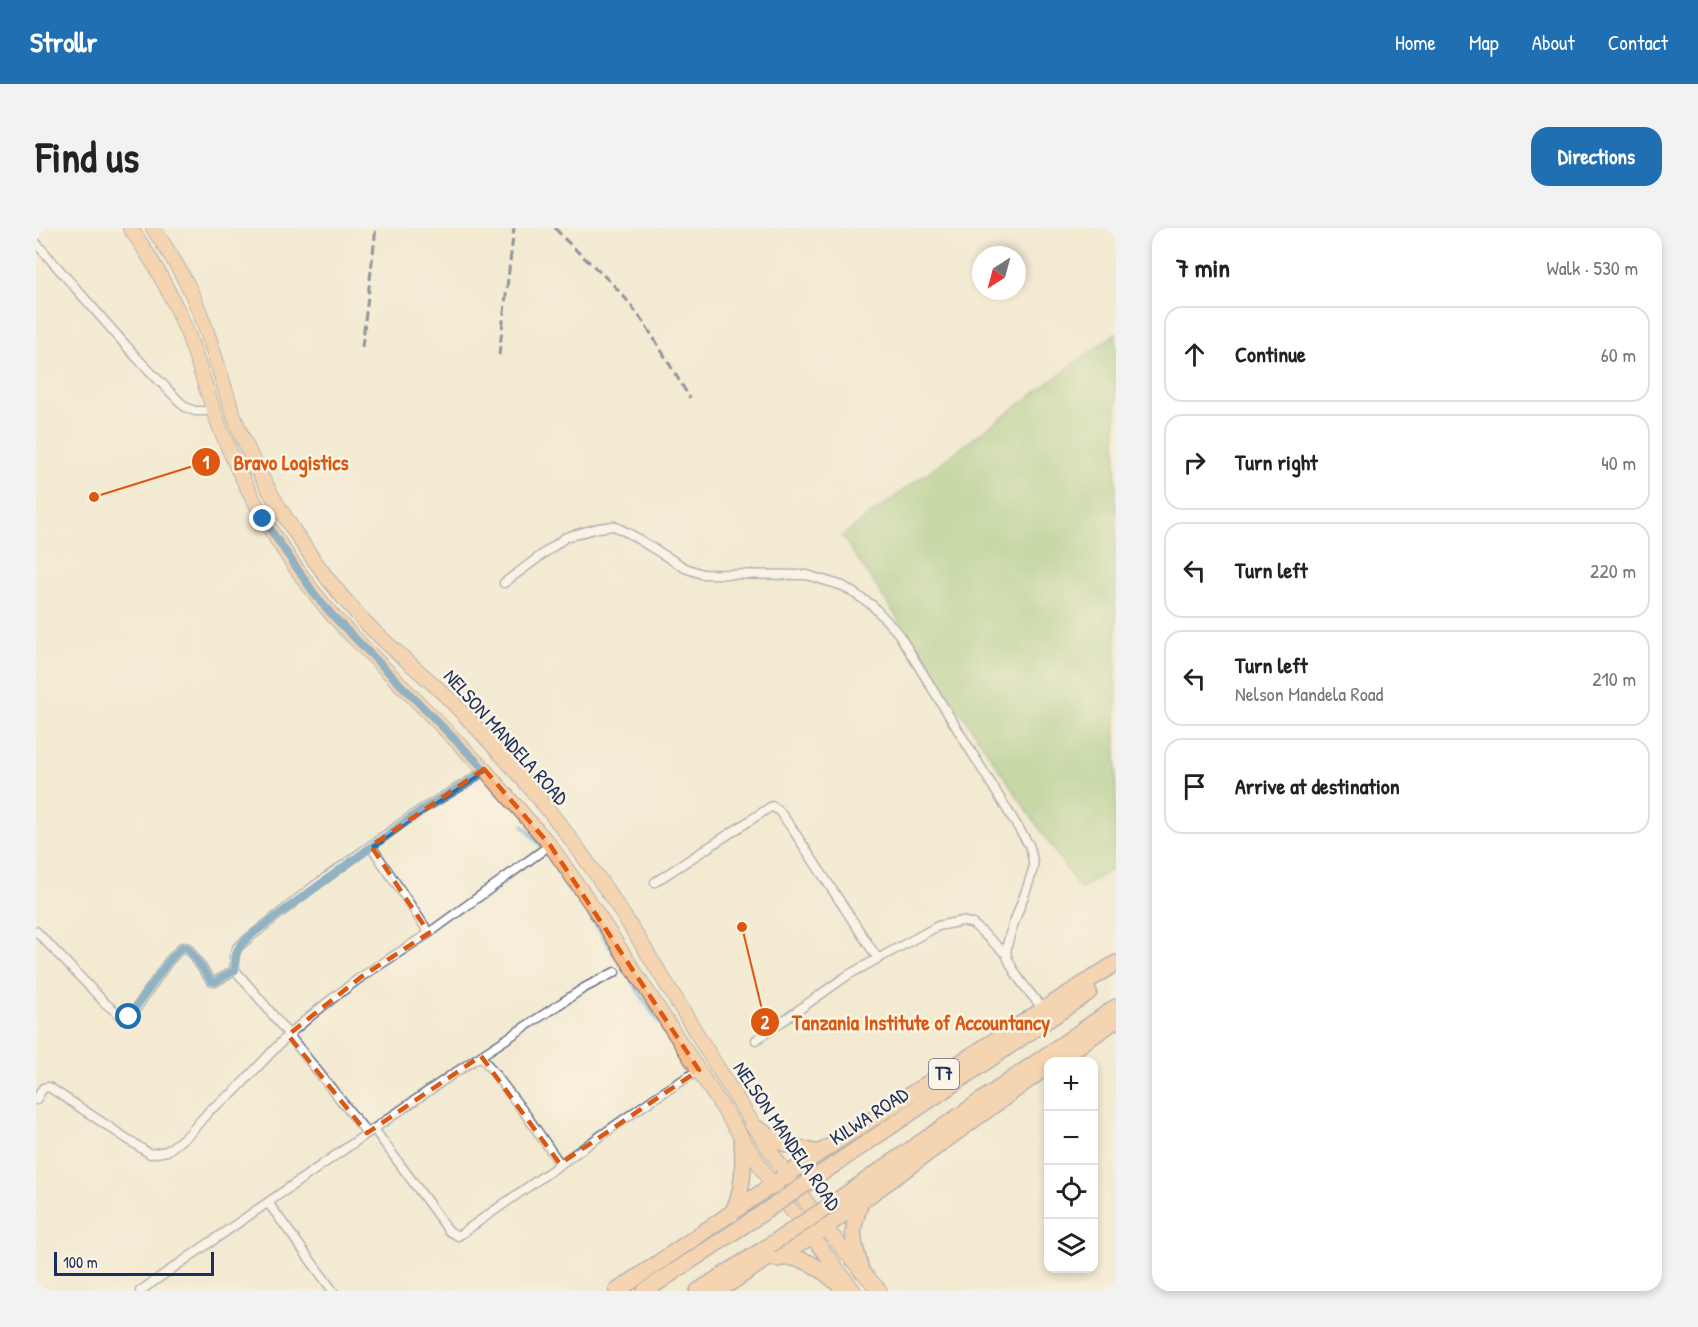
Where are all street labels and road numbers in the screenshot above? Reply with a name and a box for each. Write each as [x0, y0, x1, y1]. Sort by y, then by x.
street label: NELSON MANDELA ROAD [438, 663, 575, 811]
street label: NELSON MANDELA ROAD [727, 1056, 848, 1216]
road number: T7 [929, 1059, 959, 1089]
street label: KILWA ROAD [824, 1080, 914, 1151]

